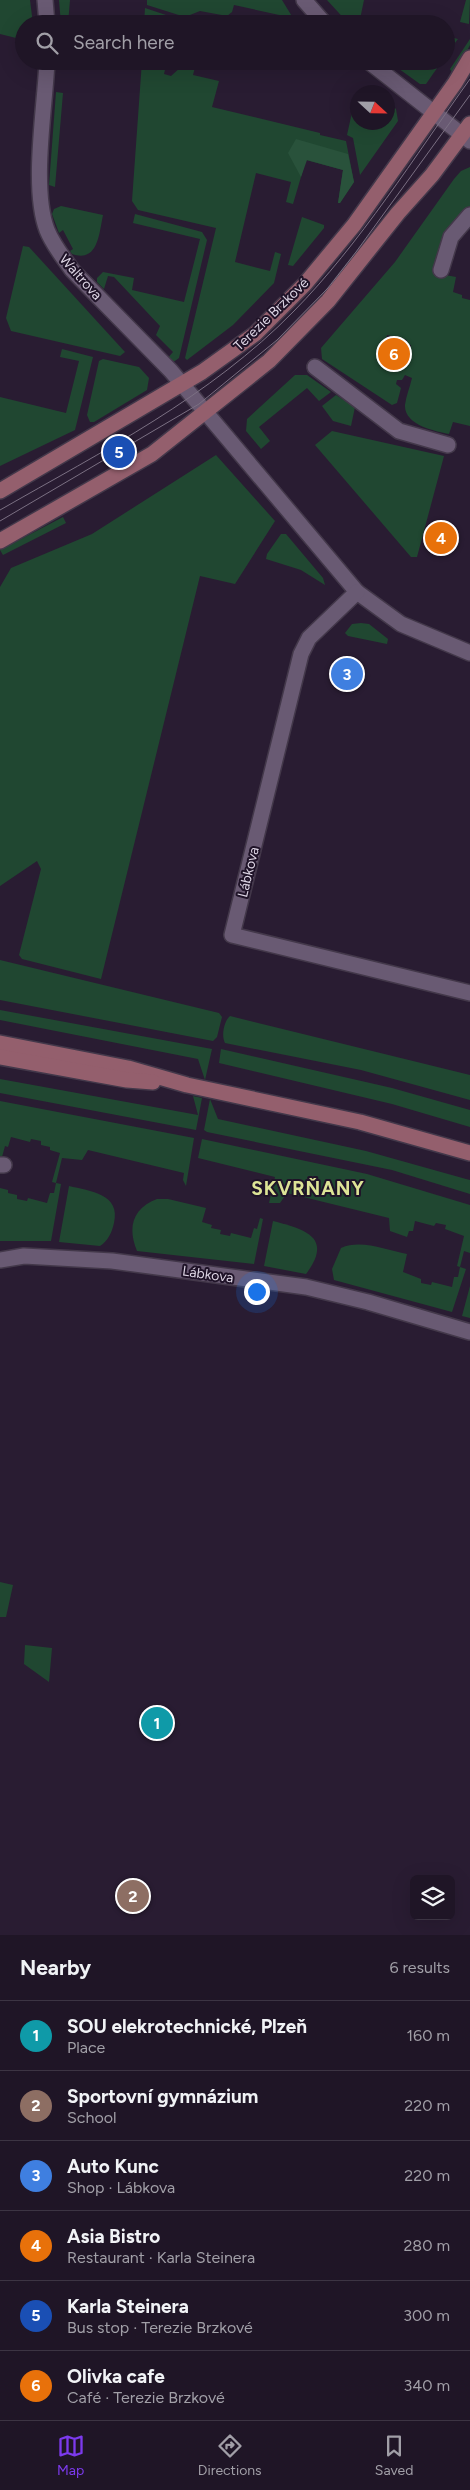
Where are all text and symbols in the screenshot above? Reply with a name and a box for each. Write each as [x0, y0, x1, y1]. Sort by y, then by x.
search box [15, 15, 455, 70]
icon: search [33, 29, 61, 57]
text: Search here [73, 31, 175, 54]
north arrow [350, 85, 395, 130]
street label: Waltrova [56, 251, 105, 304]
street label: Terezie Brzkové [230, 274, 313, 354]
pin: 6 [378, 335, 410, 373]
pin: 5 [103, 433, 135, 471]
pin: 4 [425, 519, 457, 557]
pin: 3 [331, 655, 363, 693]
street label: Lábkova [234, 845, 263, 899]
district label: SKVRŇANY [251, 1177, 365, 1200]
street label: Lábkova [181, 1262, 235, 1286]
your location [244, 1279, 270, 1305]
pin: 1 [141, 1704, 173, 1742]
map controls [410, 1875, 455, 1920]
button: layers [410, 1875, 455, 1920]
pin: 2 [117, 1877, 149, 1915]
text: Nearby [20, 1955, 91, 1980]
text: 6 results [389, 1958, 450, 1977]
text: SOU elekrotechnické, Plzeň [67, 2015, 307, 2038]
text: 1 [33, 2026, 39, 2045]
text: 160 m [407, 2026, 450, 2045]
text: Place [67, 2038, 105, 2057]
text: Sportovní gymnázium [67, 2085, 258, 2108]
text: 2 [31, 2096, 41, 2115]
text: 220 m [404, 2096, 450, 2115]
text: School [67, 2108, 117, 2127]
text: Auto Kunc [67, 2155, 159, 2178]
text: 3 [32, 2166, 40, 2185]
text: 220 m [404, 2166, 450, 2185]
text: Shop · Lábkova [67, 2178, 175, 2197]
text: Asia Bistro [67, 2225, 160, 2248]
text: 4 [31, 2236, 41, 2255]
text: 280 m [403, 2236, 450, 2255]
text: Restaurant · Karla Steinera [67, 2248, 255, 2267]
text: Karla Steinera [67, 2295, 189, 2318]
text: 5 [31, 2306, 41, 2325]
text: 300 m [403, 2306, 450, 2325]
text: Bus stop · Terezie Brzkové [67, 2318, 253, 2337]
text: Olivka cafe [67, 2365, 165, 2388]
text: 6 [31, 2376, 41, 2395]
text: 340 m [404, 2376, 450, 2395]
text: Café · Terezie Brzkové [67, 2388, 225, 2407]
tab: Map [57, 2432, 85, 2479]
tab: Directions [198, 2432, 262, 2479]
tab: Saved [375, 2432, 413, 2479]

